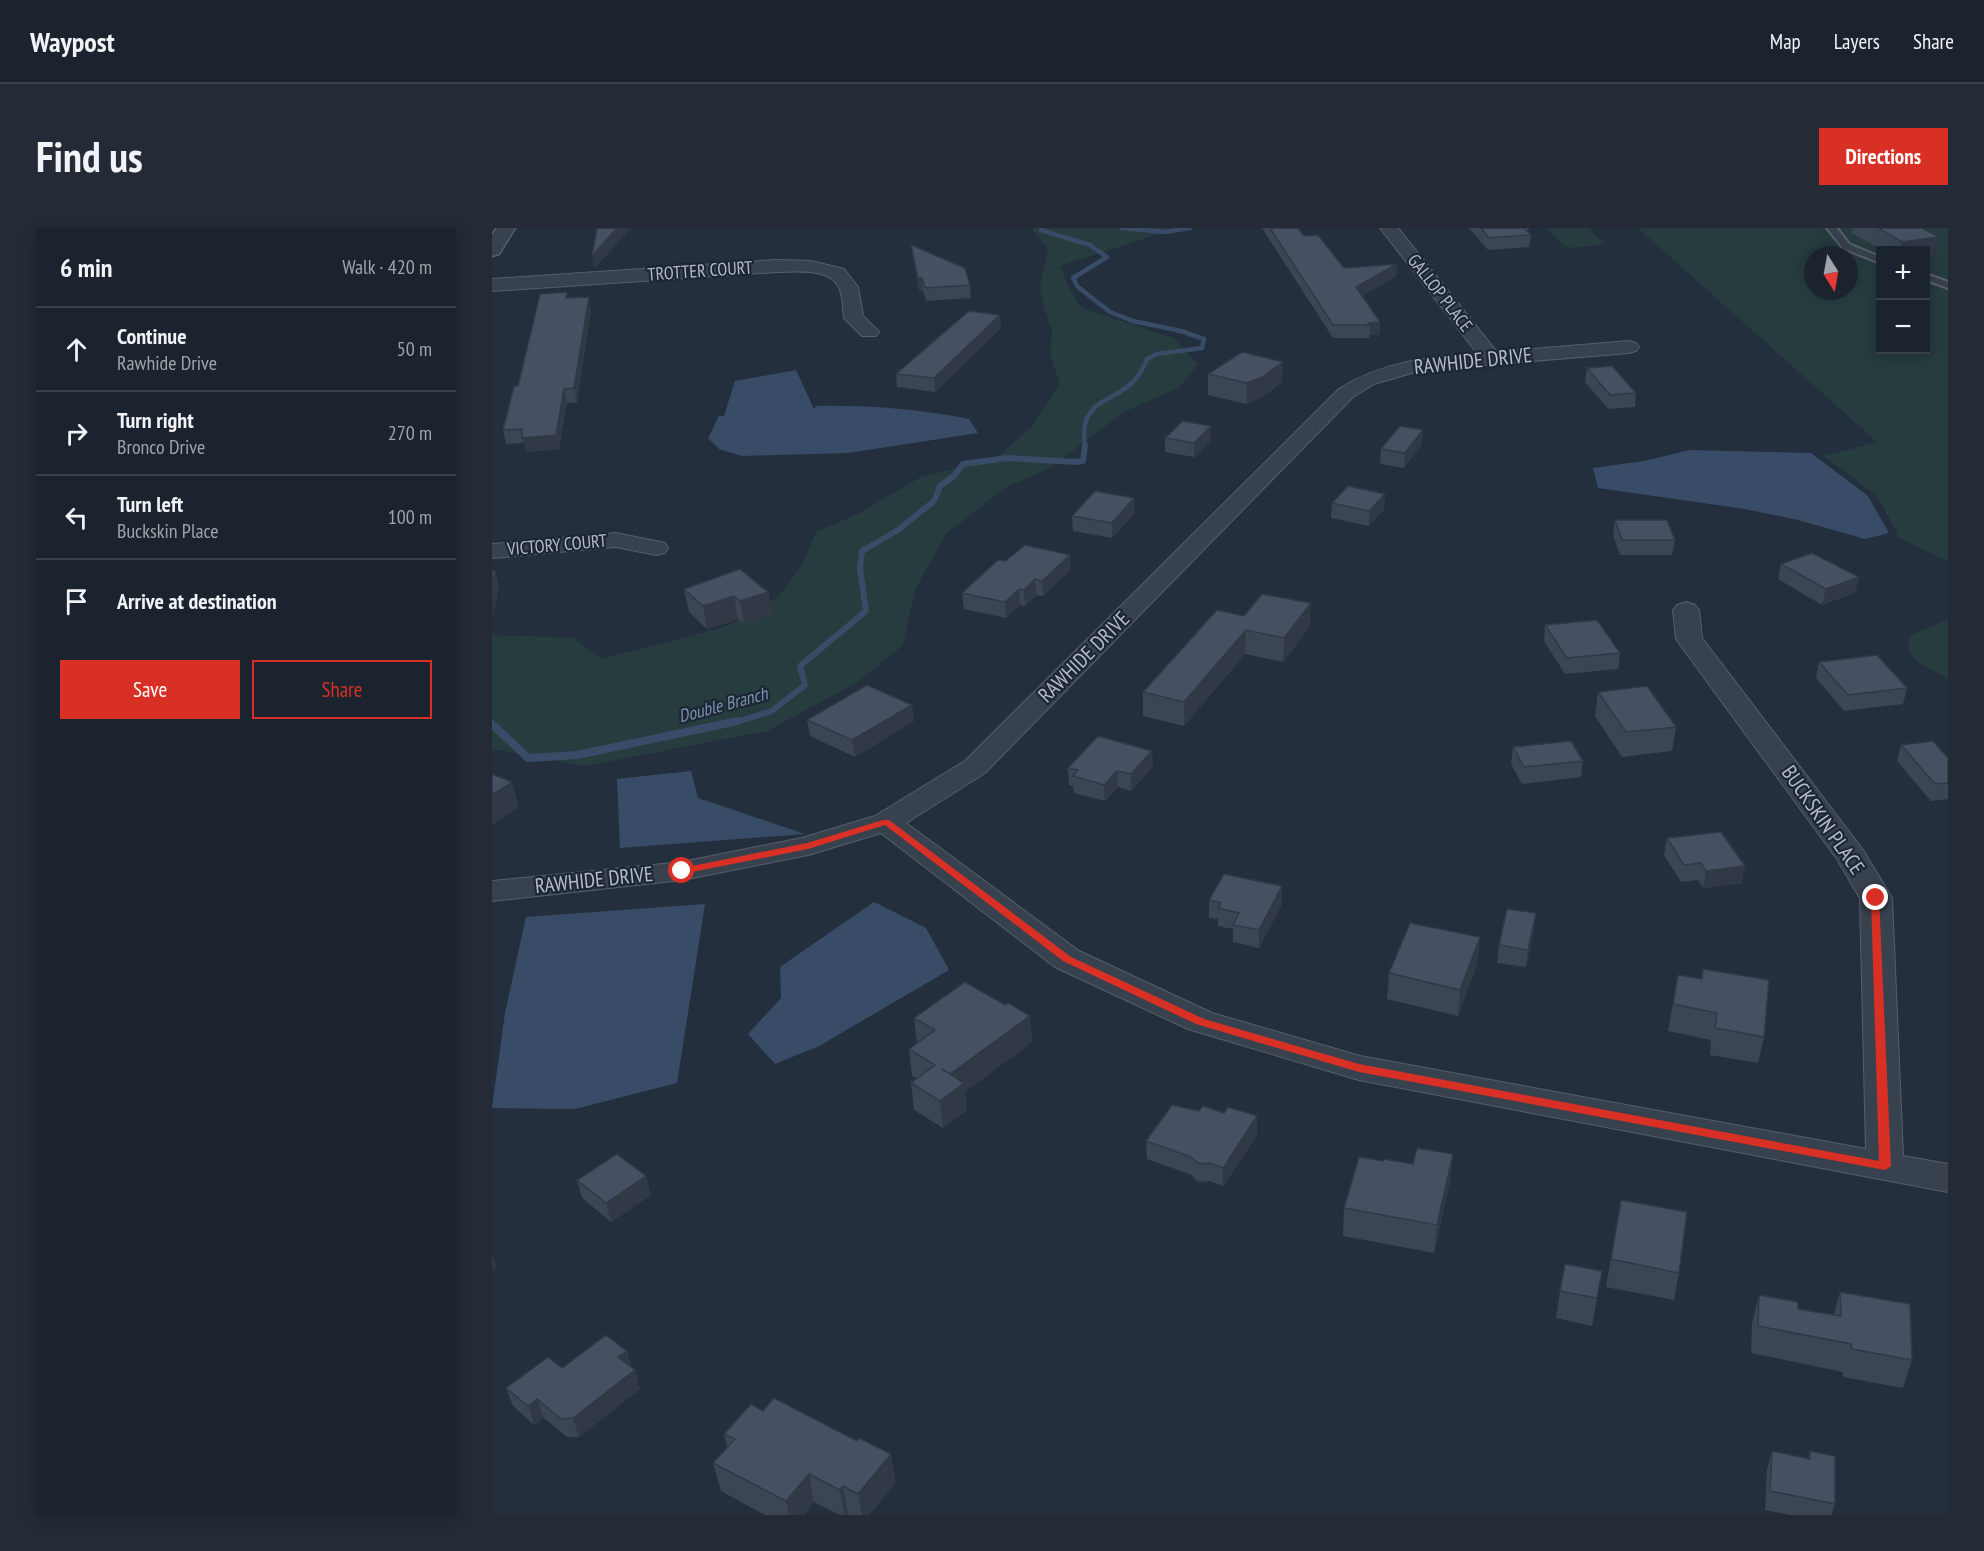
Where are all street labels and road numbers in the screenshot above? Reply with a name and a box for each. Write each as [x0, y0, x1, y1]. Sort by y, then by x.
street label: GALLOP PLACE [1403, 249, 1478, 336]
street label: TROTTER COURT [647, 255, 753, 286]
street label: RAWHIDE DRIVE [1413, 341, 1533, 380]
street label: VICTORY COURT [505, 529, 608, 560]
street label: RAWHIDE DRIVE [1032, 605, 1135, 708]
street label: BUCKSKIN PLACE [1776, 760, 1871, 880]
street label: RAWHIDE DRIVE [534, 860, 654, 899]

